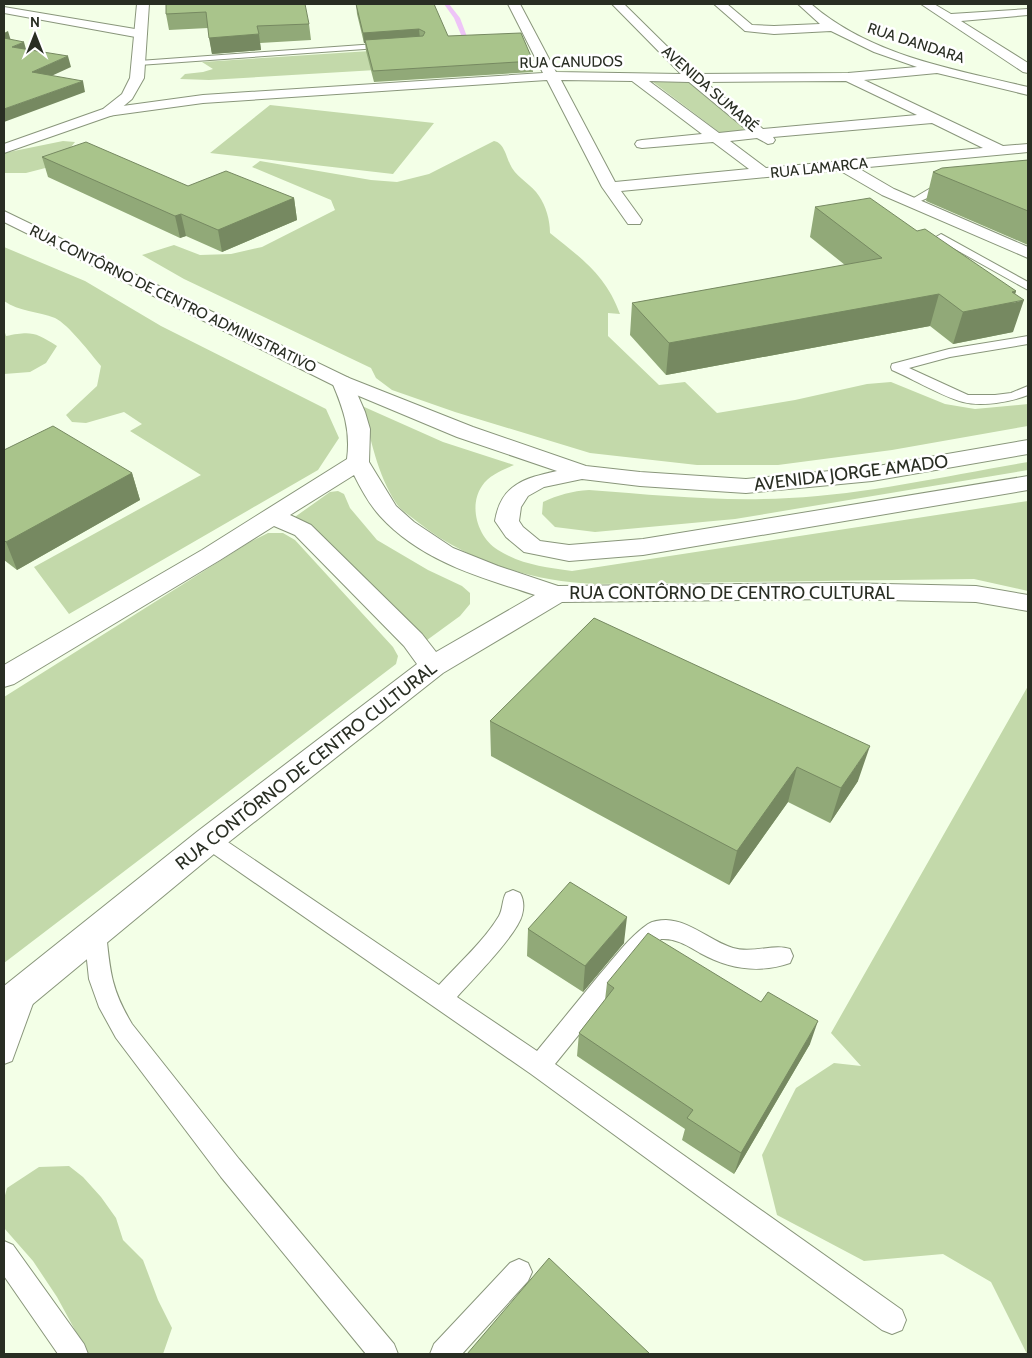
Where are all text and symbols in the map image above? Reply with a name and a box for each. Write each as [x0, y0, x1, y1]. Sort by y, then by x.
north arrow [10, 10, 60, 60]
text: N [30, 13, 40, 31]
street label: RUA DANDARA [865, 19, 968, 67]
street label: AVENIDA SUMARÉ [658, 41, 763, 136]
street label: RUA CANUDOS [519, 52, 623, 72]
street label: RUA LAMARCA [769, 154, 869, 182]
street label: RUA CONTÔRNO DE CENTRO ADMINISTRATIVO [27, 221, 320, 377]
street label: AVENIDA JORGE AMADO [753, 450, 950, 496]
street label: RUA CONTÔRNO DE CENTRO CULTURAL [569, 582, 895, 604]
street label: RUA CONTÔRNO DE CENTRO CULTURAL [171, 657, 441, 875]

